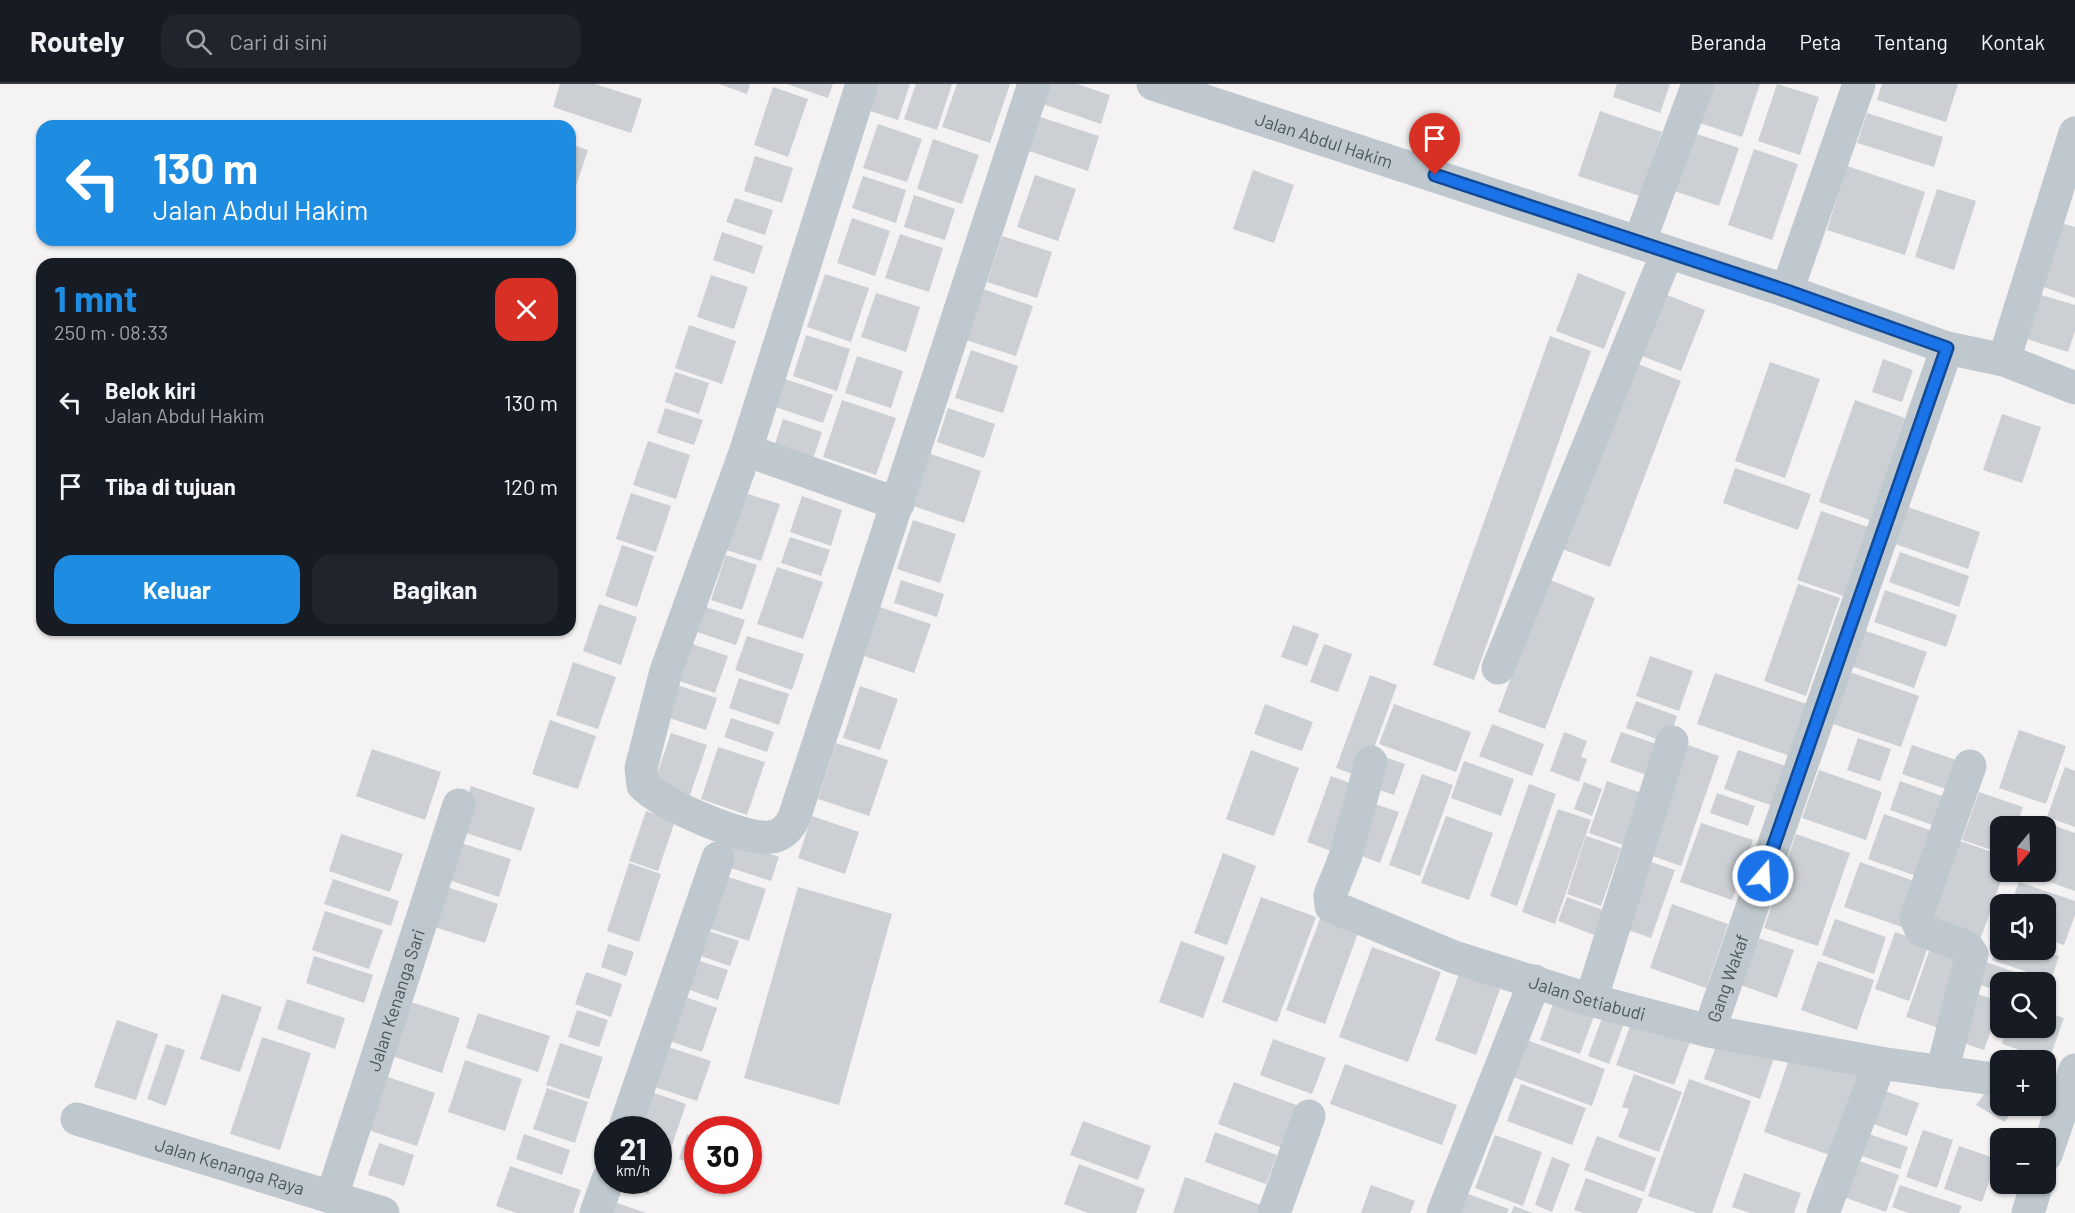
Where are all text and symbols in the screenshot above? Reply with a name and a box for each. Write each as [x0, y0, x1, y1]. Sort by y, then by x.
search box [161, 14, 581, 68]
text: Routely [30, 24, 125, 58]
icon: search [182, 25, 215, 58]
text: Cari di sini [230, 28, 328, 54]
text: Beranda [1690, 29, 1766, 54]
text: Peta [1799, 29, 1841, 54]
text: Tentang [1874, 29, 1948, 54]
text: Kontak [1981, 29, 2045, 54]
street label: Jalan Abdul Hakim [1252, 107, 1396, 173]
pin [1409, 113, 1460, 175]
icon: arrive [1418, 122, 1451, 155]
text: 130 m [153, 142, 258, 192]
icon: left [54, 144, 132, 222]
text: Jalan Abdul Hakim [153, 193, 368, 225]
text: 1 mnt [54, 276, 137, 319]
button: close [495, 278, 558, 341]
text: 250 m · 08:33 [54, 320, 168, 344]
text: Belok kiri [105, 377, 196, 403]
icon: left [54, 386, 87, 419]
text: 130 m [504, 389, 558, 415]
text: Jalan Abdul Hakim [105, 403, 264, 427]
icon: arrive [54, 470, 87, 503]
text: Tiba di tujuan [105, 473, 236, 499]
text: 120 m [503, 473, 558, 499]
button: Keluar [54, 555, 300, 624]
button: Bagikan [312, 555, 558, 624]
north arrow [1990, 816, 2056, 882]
map controls [1990, 816, 2056, 1194]
position arrow [1731, 844, 1795, 908]
button: sound [1990, 894, 2056, 960]
street label: Jalan Kenanga Sari [362, 926, 429, 1074]
street label: Gang Wakaf [1702, 931, 1753, 1025]
street label: Jalan Setiabudi [1526, 970, 1648, 1025]
button: search [1990, 972, 2056, 1038]
button: + [1990, 1050, 2056, 1116]
speed limit sign: 30 [684, 1116, 762, 1194]
button: − [1990, 1128, 2056, 1194]
text: 21 [619, 1130, 647, 1166]
street label: Jalan Kenanga Raya [153, 1133, 307, 1199]
text: km/h [616, 1161, 650, 1179]

